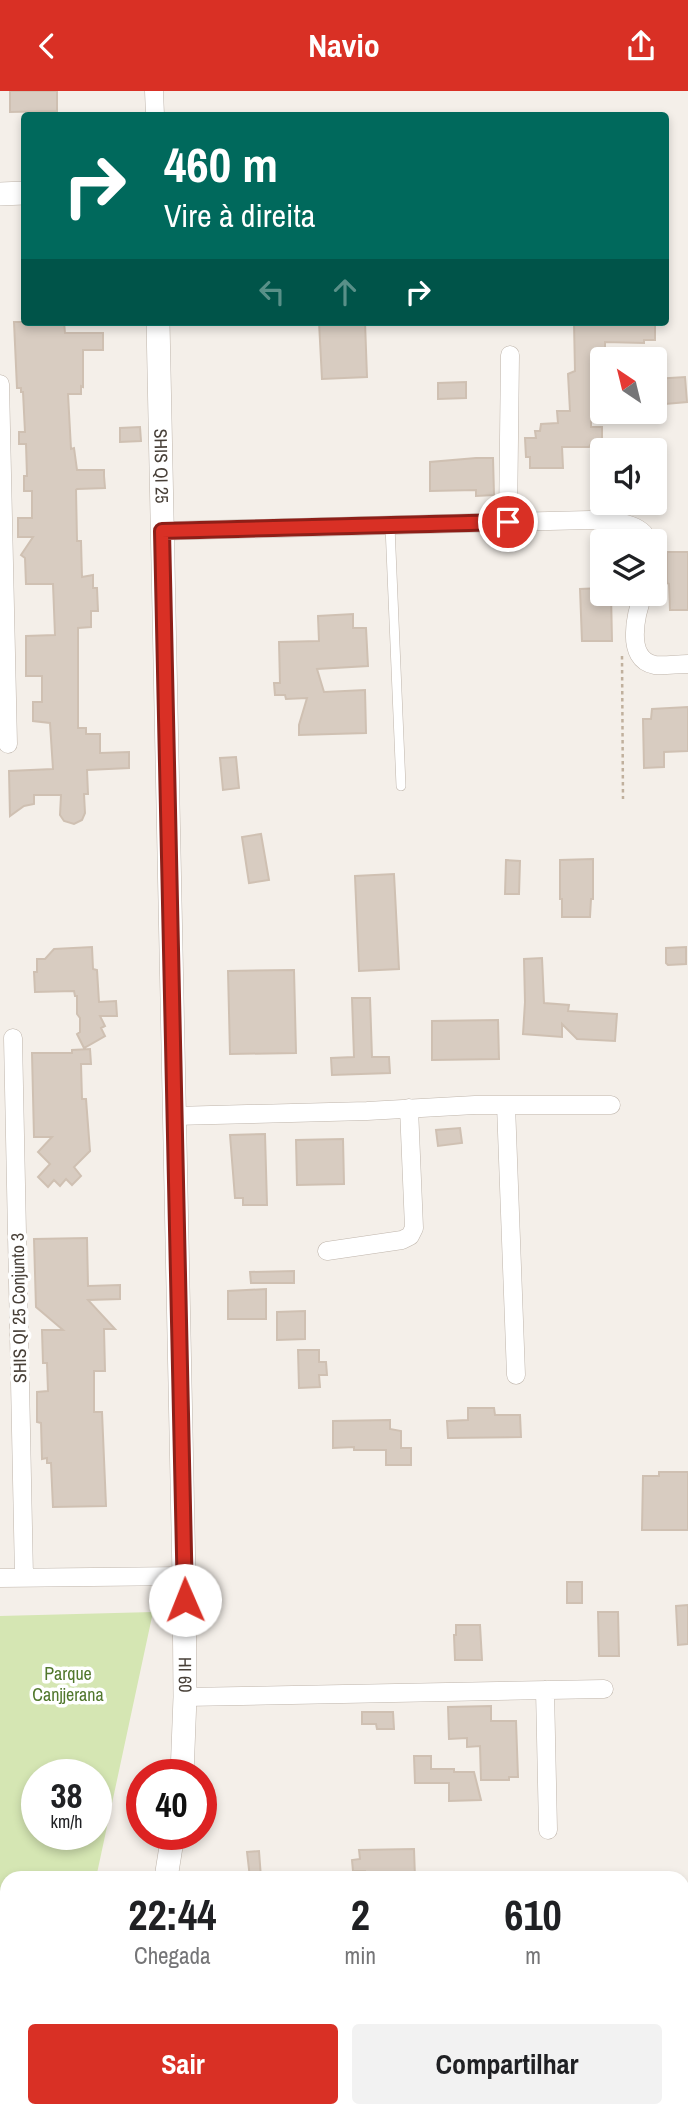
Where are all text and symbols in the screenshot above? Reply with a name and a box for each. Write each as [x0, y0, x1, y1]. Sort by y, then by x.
text: Navio [308, 24, 380, 67]
icon: back [28, 27, 66, 65]
icon: share [622, 27, 660, 65]
text: 460 m [164, 131, 278, 197]
icon: right [49, 140, 140, 231]
text: Vire à direita [164, 194, 315, 237]
icon: left [253, 273, 291, 311]
icon: ahead [326, 273, 364, 311]
icon: right [399, 273, 437, 311]
north arrow [590, 347, 667, 423]
map controls [590, 347, 667, 606]
street label: SHIS QI 25 [148, 428, 175, 504]
button: sound [590, 438, 667, 515]
pin [478, 492, 538, 552]
icon: arrive [489, 503, 527, 541]
button: layers [590, 529, 667, 606]
street label: SHIS QI 25 Conjunto 3 [5, 1233, 32, 1383]
position arrow [148, 1563, 222, 1637]
street label: HI 60 [173, 1657, 198, 1692]
park label: Parque Canjjerana [32, 1661, 104, 1707]
speed limit sign: 40 [126, 1759, 217, 1850]
text: 38 [51, 1772, 82, 1819]
text: km/h [51, 1809, 83, 1834]
text: 22:44 [128, 1887, 216, 1943]
text: 2 [351, 1887, 370, 1943]
text: 610 [504, 1887, 562, 1943]
text: Chegada [134, 1940, 211, 1971]
text: min [345, 1940, 376, 1971]
text: m [525, 1940, 541, 1971]
button: Sair [28, 2024, 338, 2104]
button: Compartilhar [352, 2024, 662, 2104]

